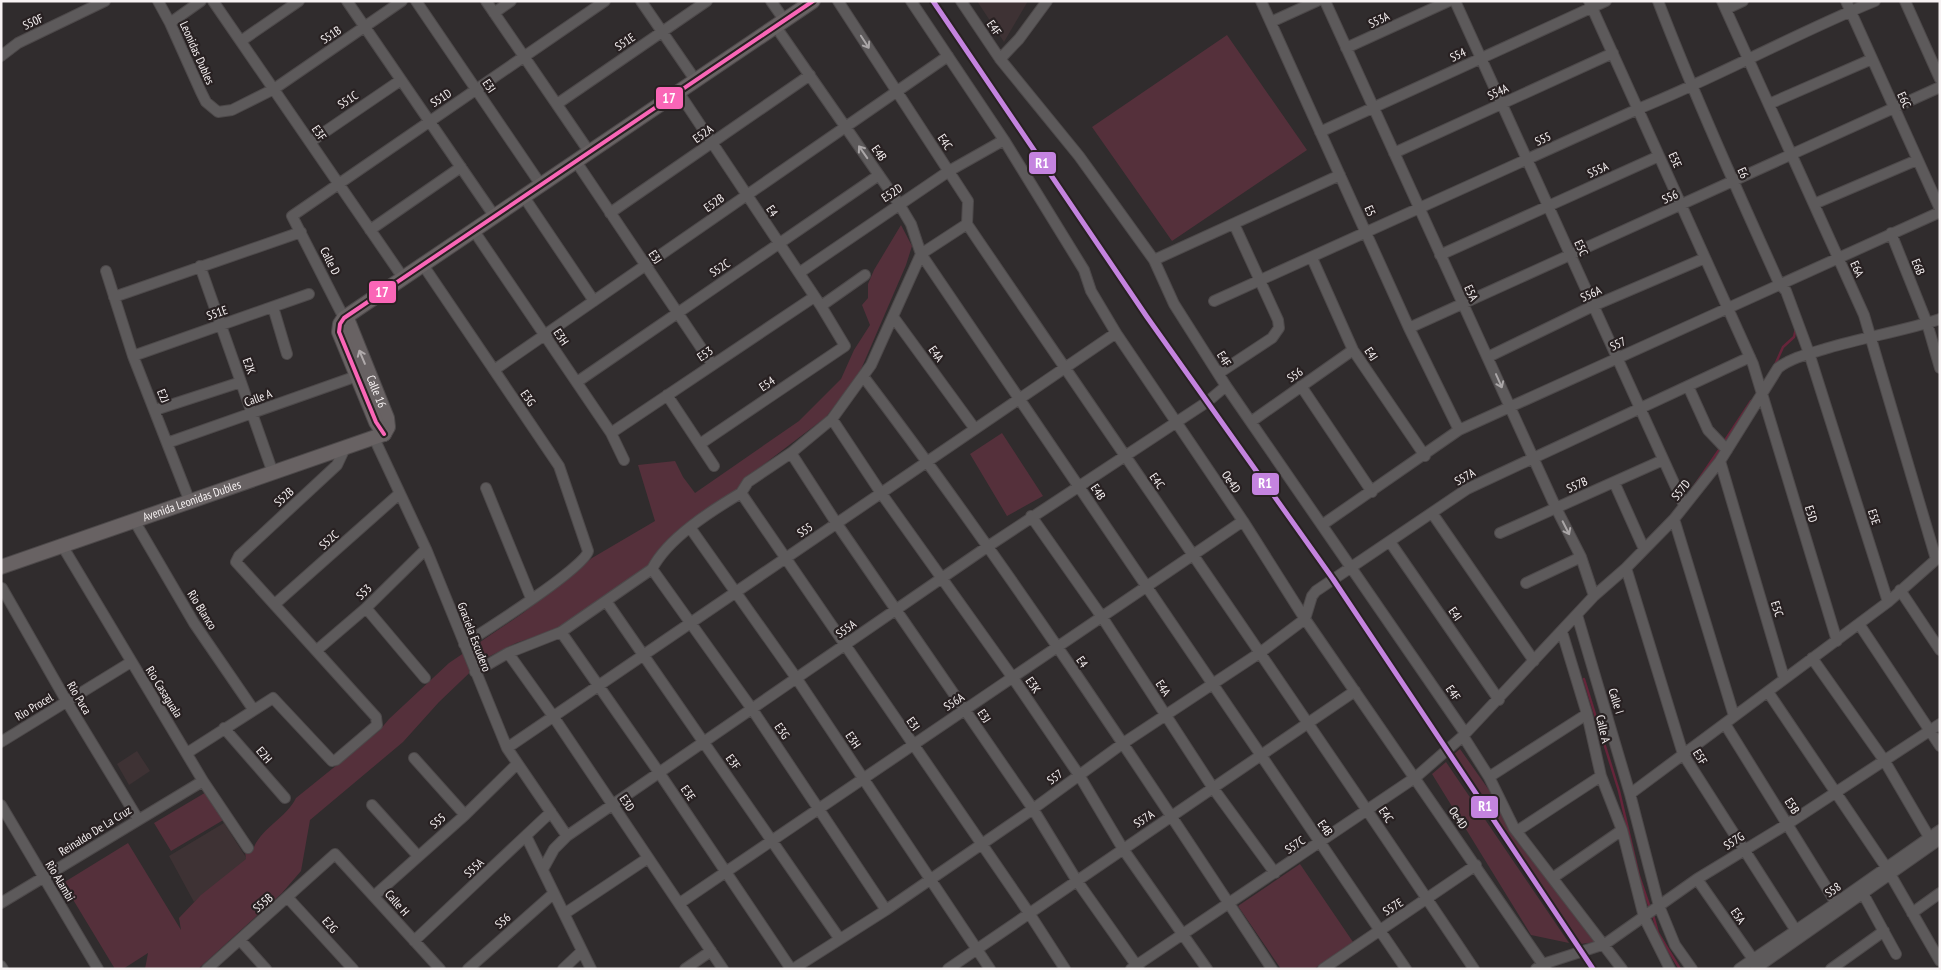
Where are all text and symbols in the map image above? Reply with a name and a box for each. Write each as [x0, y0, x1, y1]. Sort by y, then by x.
street label: S53A [1366, 8, 1392, 31]
street label: S50F [20, 10, 45, 33]
street label: E4F [984, 17, 1005, 38]
street label: Leonidas Dubles [177, 19, 218, 87]
street label: S51B [318, 22, 344, 47]
street label: S51E [612, 29, 638, 54]
one-way arrow [859, 35, 870, 49]
street label: S54 [1447, 44, 1469, 65]
street label: E3I [479, 76, 499, 95]
street label: S54A [1485, 80, 1511, 103]
street label: S51D [427, 85, 454, 110]
line badge: 17 [655, 86, 684, 110]
street label: S51C [335, 87, 361, 112]
text: 17 [662, 89, 676, 107]
street label: E6C [1894, 89, 1915, 111]
street label: E52A [690, 121, 716, 146]
street label: E3F [309, 122, 330, 143]
street label: S55 [1532, 128, 1553, 149]
street label: E4C [935, 131, 956, 153]
street label: E4B [869, 142, 890, 164]
one-way arrow [858, 145, 868, 159]
street label: E5E [1665, 150, 1686, 170]
line badge: R1 [1028, 151, 1057, 175]
text: R1 [1035, 154, 1049, 172]
street label: S55A [1585, 158, 1611, 181]
street label: E6 [1734, 165, 1752, 181]
street label: E52D [878, 180, 905, 205]
street label: S56 [1659, 186, 1680, 207]
street label: E52B [701, 190, 727, 215]
street label: E4 [763, 202, 782, 220]
street label: E5 [1361, 203, 1379, 219]
street label: E5C [1571, 237, 1592, 259]
street label: Calle D [317, 244, 344, 277]
street label: E3J [645, 247, 665, 267]
street label: S52C [707, 255, 733, 280]
street label: E6B [1908, 256, 1929, 277]
street label: E6A [1847, 258, 1868, 280]
line badge: 17 [368, 280, 397, 304]
street label: E5A [1461, 282, 1482, 304]
street label: S56A [1578, 282, 1604, 305]
text: 17 [375, 283, 389, 301]
street label: S51E [204, 302, 229, 323]
street label: E3H [550, 325, 572, 348]
street label: S57 [1607, 333, 1628, 354]
street label: E53 [694, 343, 716, 364]
street label: E4A [926, 343, 947, 365]
street label: E4J [1361, 344, 1381, 364]
street label: E4F [1214, 348, 1235, 369]
one-way arrow [356, 350, 366, 365]
street label: E2K [240, 356, 259, 376]
street label: S56 [1284, 364, 1306, 385]
street label: Calle 16 [364, 373, 390, 410]
street label: E54 [756, 373, 778, 394]
one-way arrow [1494, 373, 1504, 388]
street label: Calle A [242, 385, 274, 409]
street label: E2J [154, 387, 173, 405]
street label: E3G [518, 387, 539, 409]
street label: S57A [1452, 465, 1478, 488]
street label: Oe4D [1219, 468, 1244, 496]
street label: E4C [1147, 470, 1168, 492]
line badge: R1 [1251, 472, 1280, 496]
street label: S57B [1564, 473, 1590, 496]
text: R1 [1258, 474, 1272, 492]
street label: Avenida Leonidas Dubles [141, 476, 243, 524]
street label: S57D [1668, 476, 1693, 503]
street label: E4B [1088, 481, 1109, 503]
street label: S52B [271, 484, 297, 509]
street label: E5D [1802, 504, 1821, 524]
street label: E5E [1865, 507, 1884, 527]
street label: S55 [794, 519, 816, 540]
one-way arrow [1561, 521, 1571, 536]
street label: S52C [316, 527, 342, 552]
street label: S53 [353, 581, 375, 603]
street label: Rio Blanco [184, 587, 220, 632]
street label: E5C [1768, 599, 1787, 619]
street label: Graciela Escudero [454, 600, 495, 674]
street label: E4I [1445, 604, 1465, 623]
street label: S55A [833, 616, 859, 641]
street label: E4 [1073, 653, 1092, 671]
street label: Rio Casaguala [143, 663, 186, 720]
street label: E3K [1023, 674, 1044, 696]
street label: E4A [1153, 677, 1174, 699]
street label: Rio Puca [64, 679, 95, 717]
street label: E4F [1443, 682, 1464, 703]
street label: Calle I [1606, 686, 1627, 715]
street label: Rio Procel [12, 689, 56, 724]
street label: S56A [941, 689, 967, 714]
street label: E3J [974, 706, 994, 726]
street label: Calle A [1593, 713, 1614, 745]
street label: E3I [903, 714, 923, 733]
street label: E3G [772, 720, 793, 742]
street label: E3H [842, 728, 864, 751]
street label: E2H [253, 743, 276, 766]
street label: E5F [1690, 746, 1711, 767]
street label: E3F [723, 751, 744, 772]
street label: S57 [1044, 766, 1066, 787]
street label: E3E [678, 782, 699, 803]
street label: E3D [616, 792, 638, 814]
line badge: R1 [1470, 795, 1499, 819]
street label: E5B [1782, 795, 1803, 817]
text: R1 [1478, 797, 1492, 815]
street label: Reinaldo De La Cruz [56, 802, 134, 859]
street label: E4C [1376, 804, 1397, 826]
street label: Oe4D [1446, 804, 1471, 832]
street label: S57A [1131, 806, 1157, 831]
street label: S55 [427, 810, 449, 832]
street label: E4B [1315, 817, 1336, 839]
street label: S57G [1721, 828, 1747, 853]
street label: S57C [1282, 832, 1308, 857]
street label: S55A [461, 855, 487, 880]
street label: Rio Alambi [42, 858, 78, 904]
street label: S58 [1822, 879, 1844, 900]
street label: Calle H [382, 887, 413, 919]
street label: S55B [250, 890, 276, 915]
street label: S57E [1380, 895, 1406, 919]
street label: E5A [1728, 905, 1749, 927]
street label: S56 [492, 910, 514, 932]
street label: E2G [319, 914, 342, 936]

